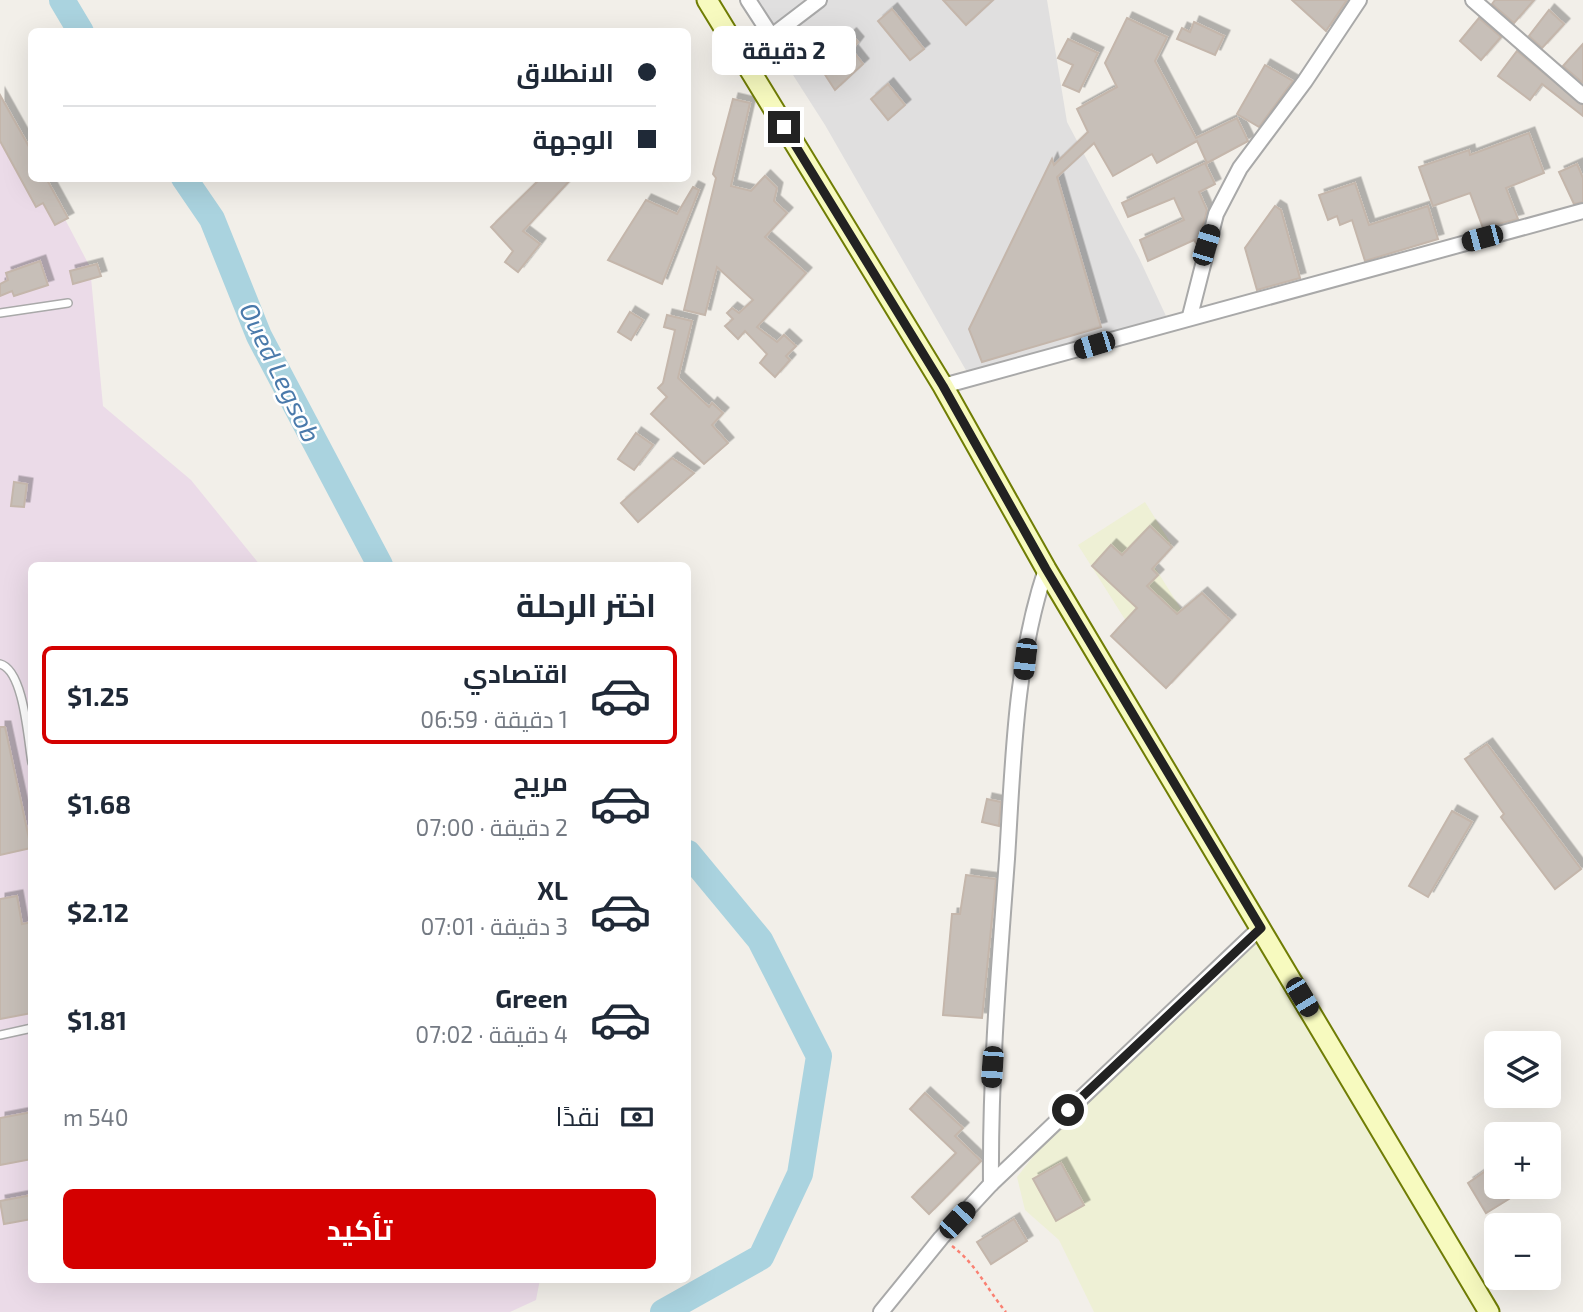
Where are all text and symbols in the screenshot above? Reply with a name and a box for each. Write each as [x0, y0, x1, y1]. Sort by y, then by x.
callout: 2 دقيقة [712, 25, 856, 74]
text: 2 دقيقة [742, 36, 826, 64]
text: الانطلاق [516, 56, 614, 87]
route end [768, 111, 800, 143]
text: الوجهة [533, 123, 614, 154]
car [1190, 222, 1223, 268]
car [1459, 222, 1506, 254]
water label: Oued Legsob [234, 297, 328, 447]
car [1071, 329, 1118, 361]
text: اختر الرحلة [516, 585, 656, 623]
car [1013, 637, 1038, 681]
text: اقتصادي [463, 657, 568, 688]
icon: car [589, 664, 652, 727]
text: $1.25 [67, 680, 129, 711]
text: 1 دقيقة · 06:59 [420, 705, 568, 733]
text: مريح [513, 765, 568, 796]
icon: car [589, 772, 652, 835]
text: $1.68 [67, 788, 131, 819]
text: 2 دقيقة · 07:00 [416, 813, 568, 841]
text: XL [537, 874, 568, 905]
icon: car [589, 880, 652, 943]
text: $2.12 [67, 896, 129, 927]
text: 3 دقيقة · 07:01 [420, 912, 568, 940]
car [1283, 974, 1322, 1020]
text: Green [495, 982, 568, 1013]
icon: car [589, 988, 652, 1051]
text: $1.81 [67, 1004, 127, 1035]
text: 4 دقيقة · 07:02 [415, 1020, 568, 1048]
map controls [1484, 1031, 1561, 1290]
button: layers [1484, 1031, 1561, 1108]
car [981, 1045, 1004, 1089]
route start [1052, 1094, 1084, 1126]
icon: cash [618, 1098, 656, 1136]
text: نقدًا [556, 1100, 600, 1131]
text: 540 m [63, 1103, 129, 1131]
button: + [1484, 1122, 1561, 1199]
button: تأكيد [63, 1189, 656, 1269]
car [935, 1197, 980, 1243]
button: − [1484, 1213, 1561, 1290]

